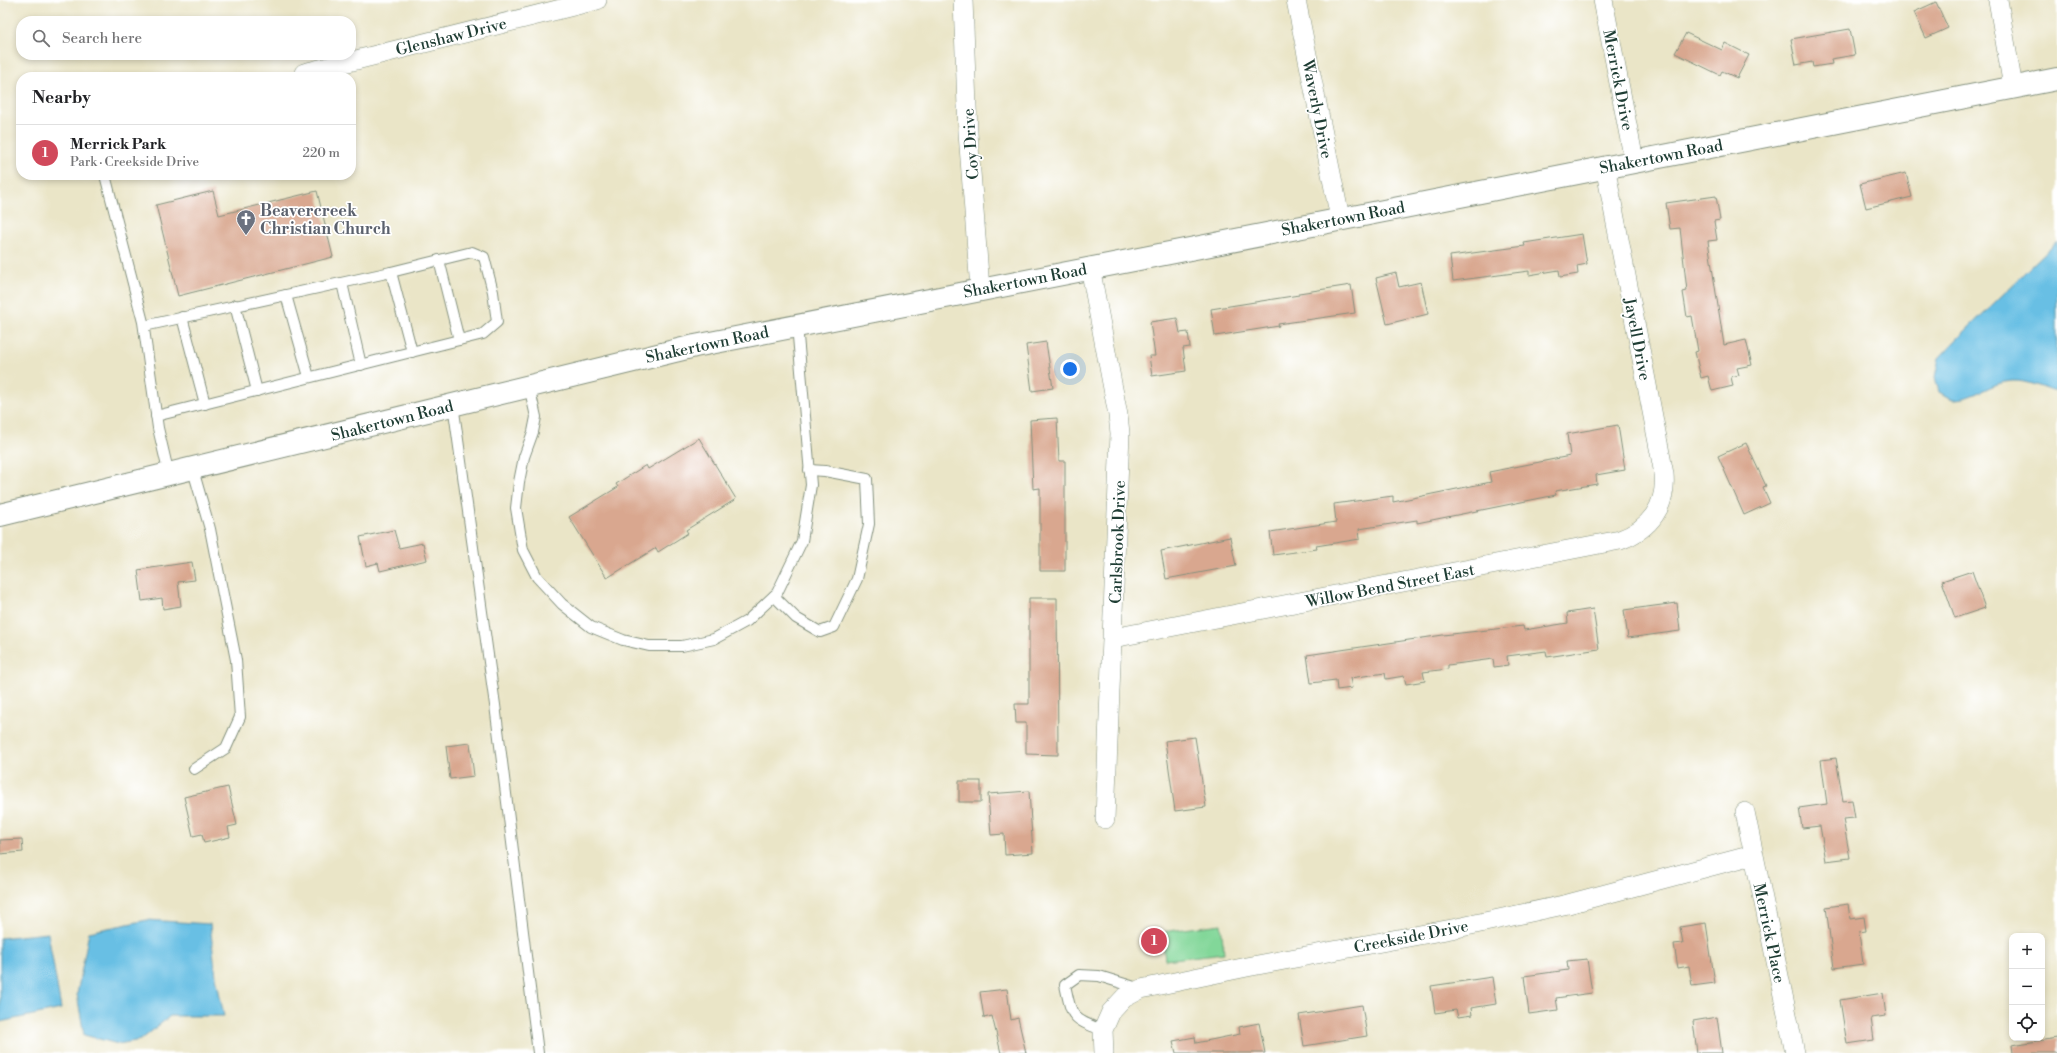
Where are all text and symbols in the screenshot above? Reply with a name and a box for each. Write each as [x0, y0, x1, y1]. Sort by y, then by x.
street label: Glenshaw Drive [394, 14, 509, 60]
search box [16, 16, 356, 60]
icon: search [30, 27, 52, 49]
street label: Merrick Drive [1598, 28, 1638, 132]
text: Search here [62, 29, 142, 48]
street label: Waverly Drive [1297, 57, 1336, 160]
text: Nearby [32, 87, 91, 109]
street label: Coy Drive [959, 108, 983, 180]
text: Merrick Park [70, 135, 166, 154]
street label: Shakertown Road [1598, 135, 1725, 179]
text: 1 [42, 145, 48, 161]
text: 220 m [302, 145, 340, 161]
text: Park · Creekside Drive [70, 154, 199, 170]
street label: Shakertown Road [1280, 197, 1407, 241]
place label: Beavercreek Christian Church [260, 201, 391, 239]
church icon: Beavercreek Christian Church [235, 208, 257, 236]
street label: Shakertown Road [962, 259, 1089, 303]
street label: Jayell Drive [1619, 295, 1655, 382]
street label: Shakertown Road [644, 322, 771, 368]
your location [1060, 359, 1080, 379]
street label: Shakertown Road [329, 396, 456, 446]
street label: Carlsbrook Drive [1106, 480, 1130, 604]
street label: Willow Bend Street East [1303, 560, 1477, 612]
street label: Merrick Place [1749, 881, 1789, 985]
street label: Creekside Drive [1352, 916, 1470, 958]
pin: 1 [1141, 926, 1167, 956]
map controls [2009, 933, 2045, 1041]
button: + [2009, 933, 2045, 969]
button: − [2009, 969, 2045, 1005]
button: locate [2009, 1005, 2045, 1041]

